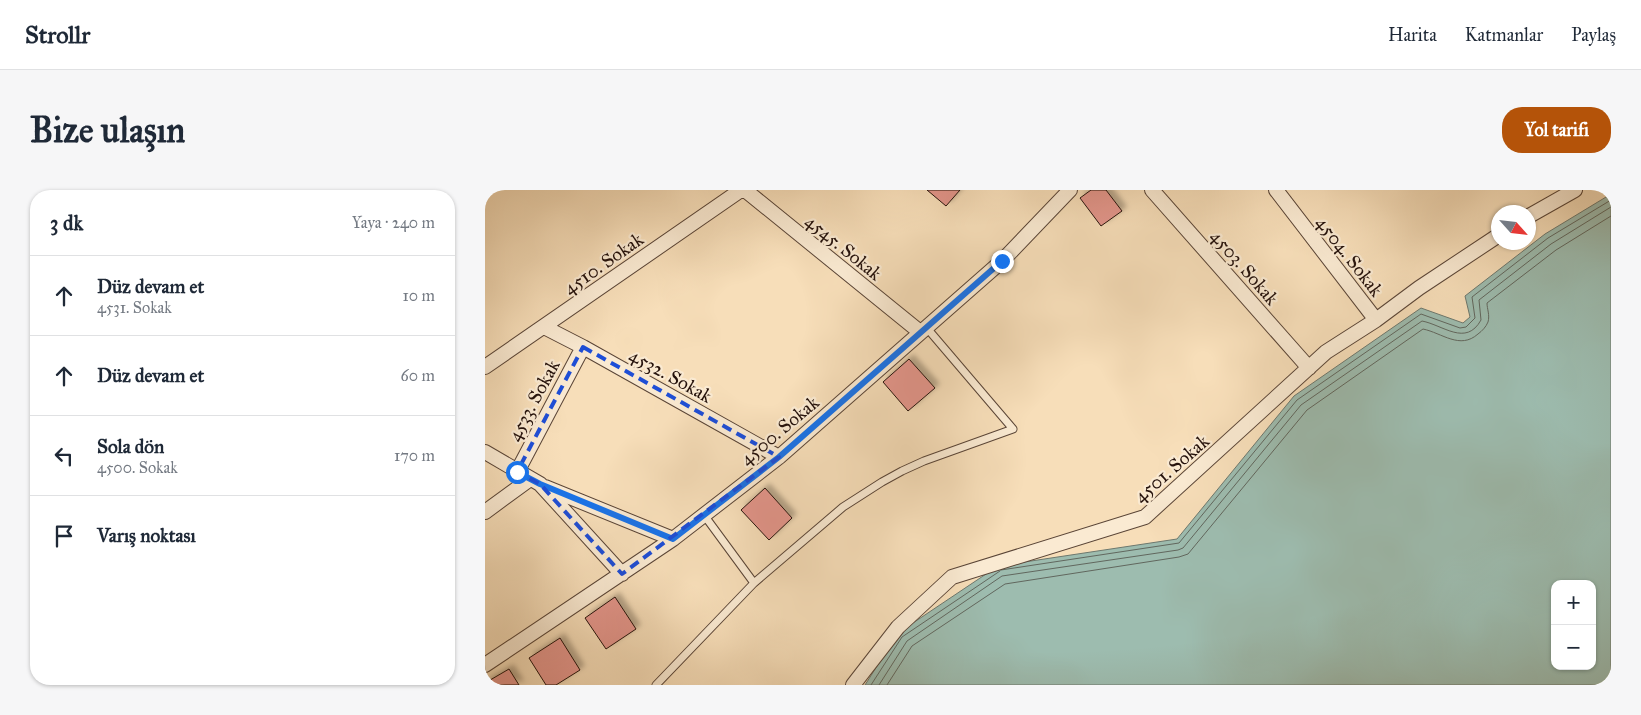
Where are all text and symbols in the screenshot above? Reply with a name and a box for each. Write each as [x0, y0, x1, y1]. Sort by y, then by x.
text: Strollr [25, 20, 90, 50]
text: Harita [1388, 24, 1437, 46]
text: Katmanlar [1465, 24, 1543, 46]
text: Paylaş [1571, 24, 1616, 46]
button: Yol tarifi [1502, 107, 1611, 153]
text: Bize ulaşın [30, 109, 185, 152]
north arrow [1491, 205, 1536, 250]
street label: 4545. Sokak [801, 209, 887, 285]
text: 3 dk [50, 210, 83, 236]
street label: 4504. Sokak [1311, 211, 1388, 301]
text: Yaya · 240 m [352, 213, 435, 232]
street label: 4503. Sokak [1206, 225, 1284, 310]
street label: 4510. Sokak [559, 227, 648, 299]
route end [991, 250, 1014, 273]
text: Düz devam et [97, 275, 204, 298]
icon: ahead [50, 282, 78, 310]
text: 10 m [403, 286, 435, 305]
text: 4531. Sokak [97, 298, 172, 317]
street label: 4532. Sokak [625, 343, 716, 408]
street label: 4533. Sokak [502, 355, 565, 445]
icon: ahead [50, 362, 78, 390]
text: Düz devam et [97, 364, 204, 387]
text: 60 m [401, 366, 435, 385]
street label: 4500. Sokak [735, 391, 824, 470]
street label: 4501. Sokak [1129, 429, 1214, 507]
text: Sola dön [97, 435, 164, 458]
icon: left [50, 442, 78, 470]
text: 170 m [394, 446, 435, 465]
text: 4500. Sokak [97, 458, 178, 477]
route start [506, 461, 529, 484]
icon: arrive [50, 522, 78, 550]
text: Varış noktası [97, 524, 196, 547]
map controls [1551, 580, 1596, 670]
button: + [1551, 580, 1596, 625]
button: − [1551, 625, 1596, 670]

